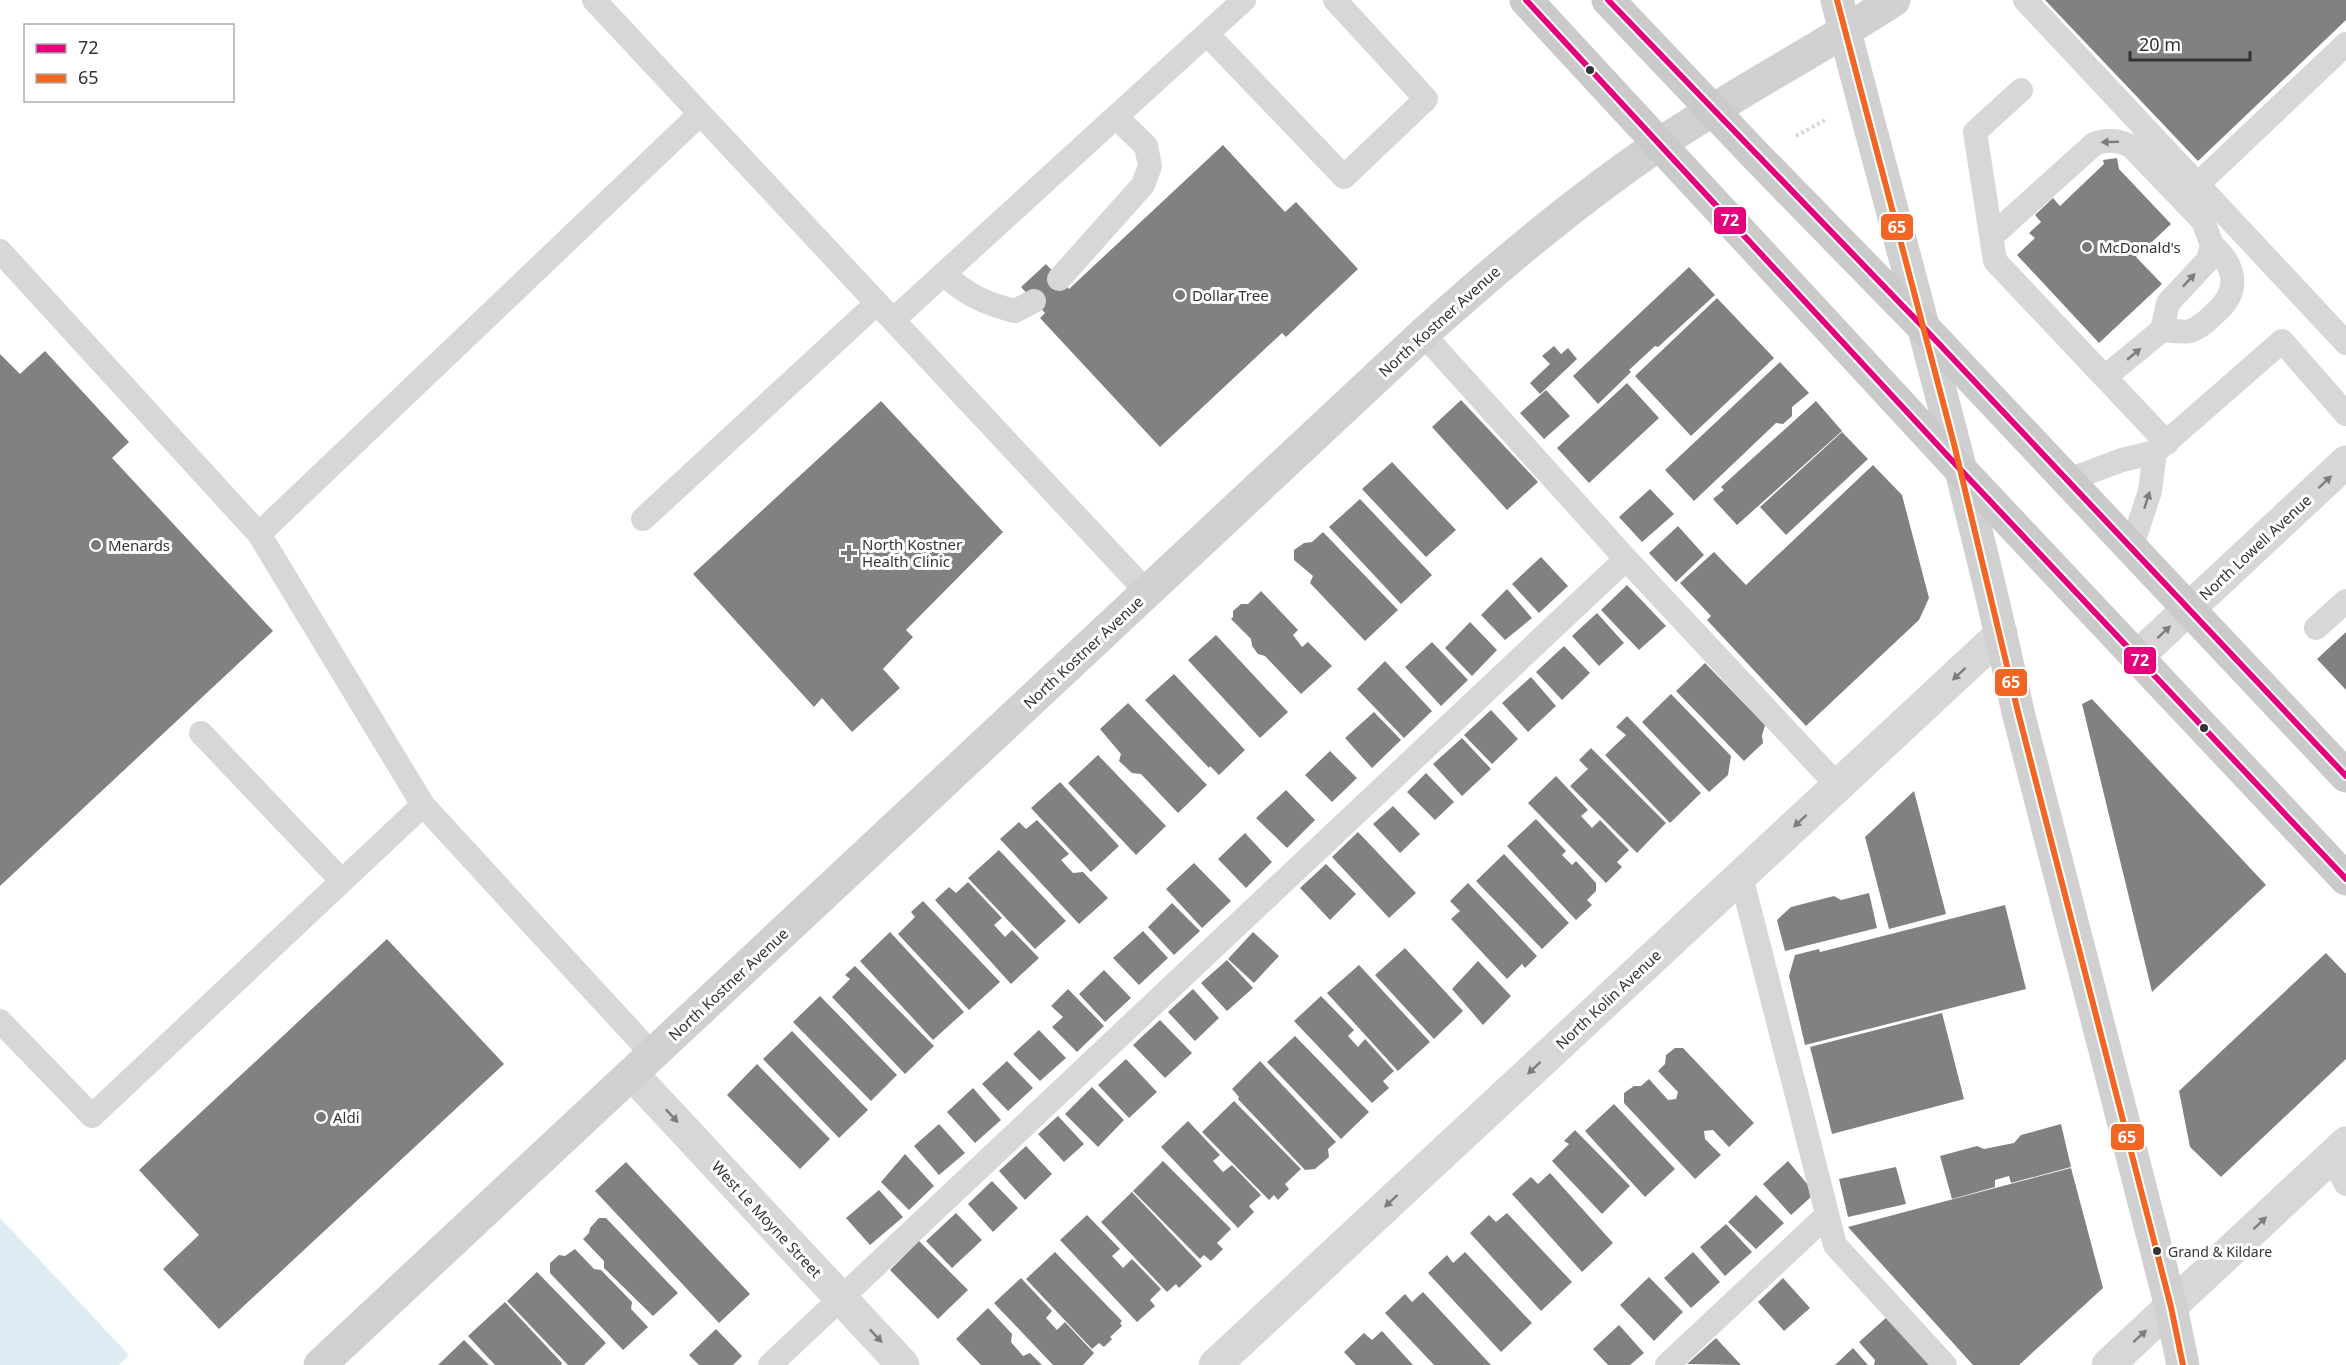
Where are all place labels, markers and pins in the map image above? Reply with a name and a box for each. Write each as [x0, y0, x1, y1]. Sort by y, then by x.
unlabelled marker [1584, 64, 1596, 76]
place label: McDonald's [2099, 237, 2181, 257]
marker: McDonald's [2080, 240, 2094, 254]
place label: Dollar Tree [1192, 285, 1269, 305]
marker: Dollar Tree [1173, 288, 1187, 302]
place label: North Kostner Health Clinic [862, 534, 962, 571]
place label: Menards [108, 535, 170, 555]
marker: Menards [89, 538, 103, 552]
marker: North Kostner Health Clinic [840, 544, 858, 562]
unlabelled marker [2198, 722, 2210, 734]
place label: Aldi [333, 1107, 360, 1127]
marker: Aldi [314, 1110, 328, 1124]
place label: Grand & Kildare [2168, 1242, 2272, 1261]
marker: Grand & Kildare [2151, 1245, 2163, 1257]

